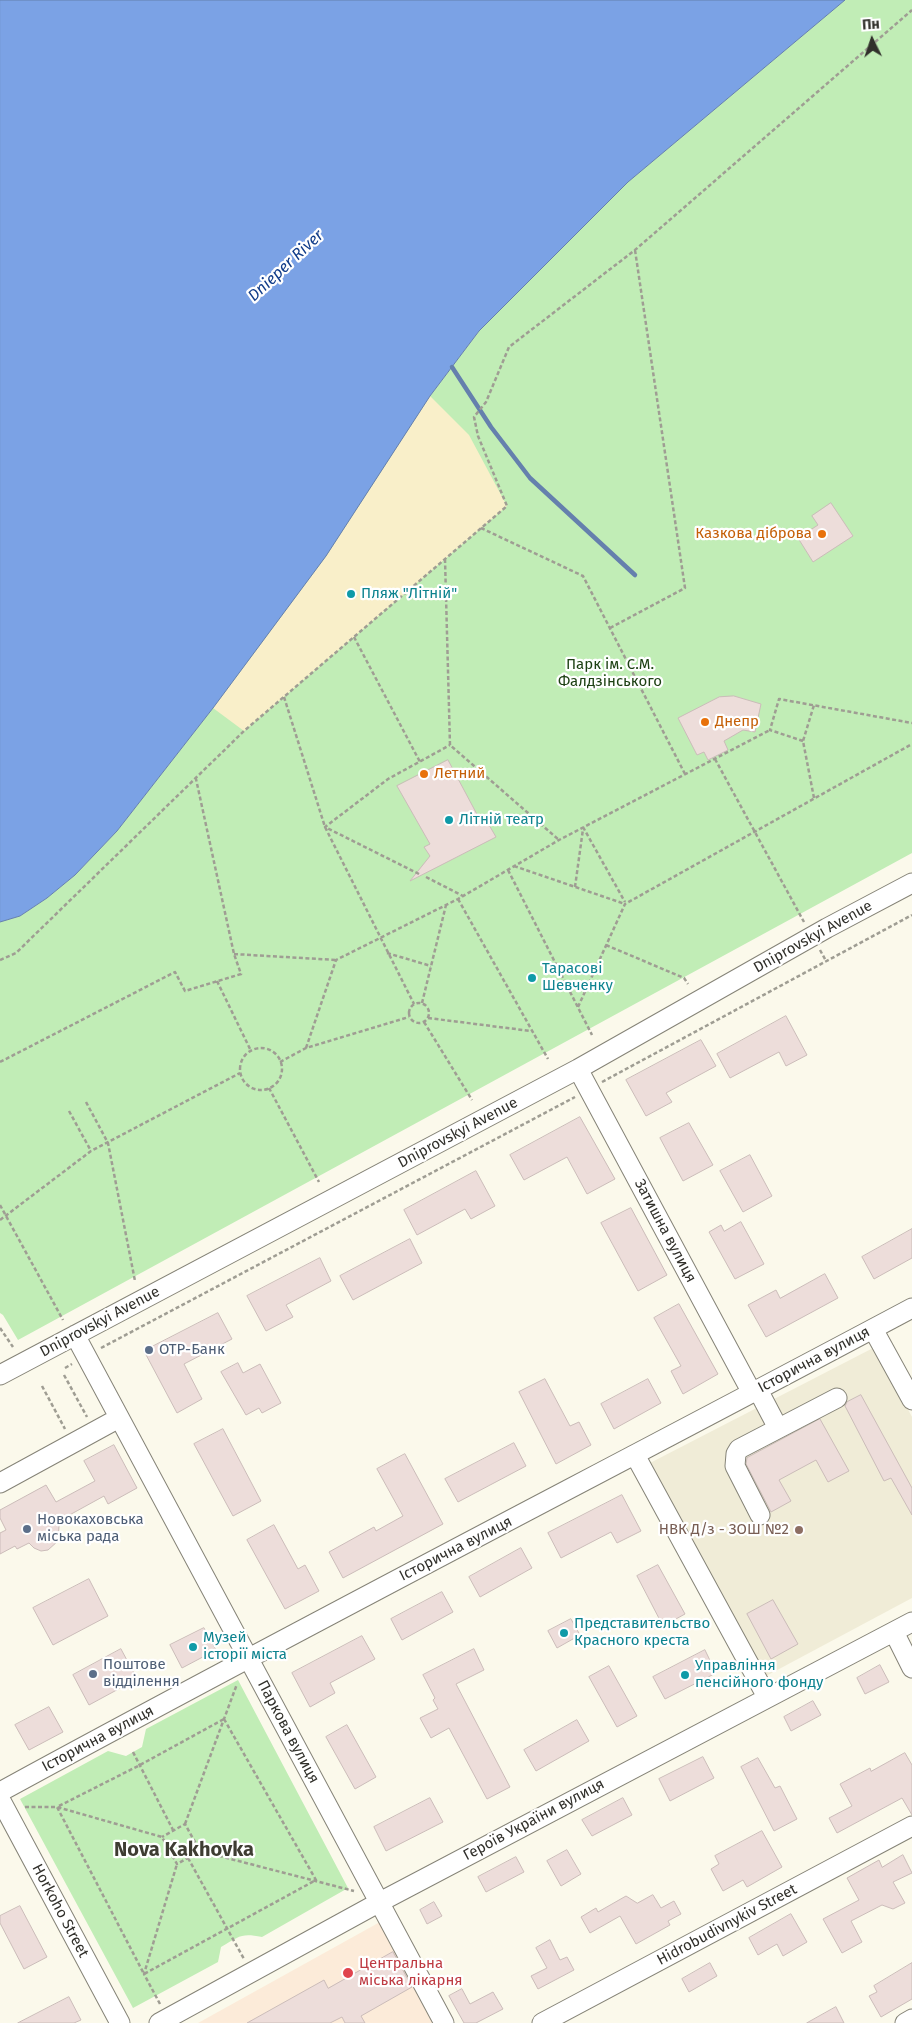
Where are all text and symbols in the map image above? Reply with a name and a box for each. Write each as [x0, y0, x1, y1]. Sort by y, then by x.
north arrow [847, 15, 897, 65]
text: Пн [862, 15, 880, 34]
water label: Dnieper River [244, 226, 328, 306]
place label: Казкова дiброва [695, 525, 812, 543]
marker: Казкова дiброва [816, 528, 828, 540]
place label: Пляж "Літній" [361, 585, 457, 603]
marker: Пляж "Літній" [345, 588, 357, 600]
park label: Парк ім. С.М. Фалдзінського [558, 656, 662, 691]
place label: Днепр [715, 713, 759, 731]
marker: Днепр [699, 716, 711, 728]
place label: Летний [434, 765, 485, 783]
marker: Летний [418, 768, 430, 780]
place label: Літній театр [459, 811, 544, 829]
marker: Літній театр [443, 814, 455, 826]
street label: Dniprovskyi Avenue [750, 897, 876, 977]
place label: Тарасові Шевченку [542, 960, 613, 995]
marker: Тарасові Шевченку [526, 972, 538, 984]
street label: Dniprovskyi Avenue [395, 1094, 521, 1172]
street label: Затишна вулиця [630, 1176, 700, 1286]
street label: Dniprovskyi Avenue [37, 1283, 163, 1361]
street label: Історична вулиця [755, 1323, 873, 1397]
place label: ОТР-Банк [159, 1341, 225, 1359]
marker: ОТР-Банк [143, 1344, 155, 1356]
place label: Новокаховська міська рада [37, 1511, 144, 1546]
street label: Історична вулиця [397, 1513, 515, 1585]
place label: НВК Д/з - ЗОШ №2 [659, 1521, 789, 1539]
marker: Новокаховська міська рада [21, 1523, 33, 1535]
marker: НВК Д/з - ЗОШ №2 [793, 1524, 805, 1536]
place label: Представительство Красного креста [574, 1615, 710, 1650]
marker: Представительство Красного креста [558, 1627, 570, 1639]
place label: Музей історії міста [203, 1629, 287, 1664]
marker: Музей історії міста [187, 1641, 199, 1653]
place label: Поштове відділення [103, 1656, 180, 1691]
place label: Управління пенсійного фонду [695, 1657, 823, 1692]
marker: Поштове відділення [87, 1668, 99, 1680]
marker: Управління пенсійного фонду [679, 1669, 691, 1681]
street label: Паркова вулиця [253, 1677, 323, 1787]
street label: Історична вулиця [39, 1702, 157, 1776]
street label: Героїв України вулиця [460, 1775, 608, 1865]
district label: Nova Kakhovka [114, 1838, 254, 1862]
street label: Horkoho Street [28, 1861, 92, 1961]
street label: Hidrobudivnykiv Street [654, 1880, 800, 1970]
place label: Центральна міська лікарня [359, 1955, 463, 1990]
marker: Центральна міська лікарня [341, 1966, 355, 1980]

